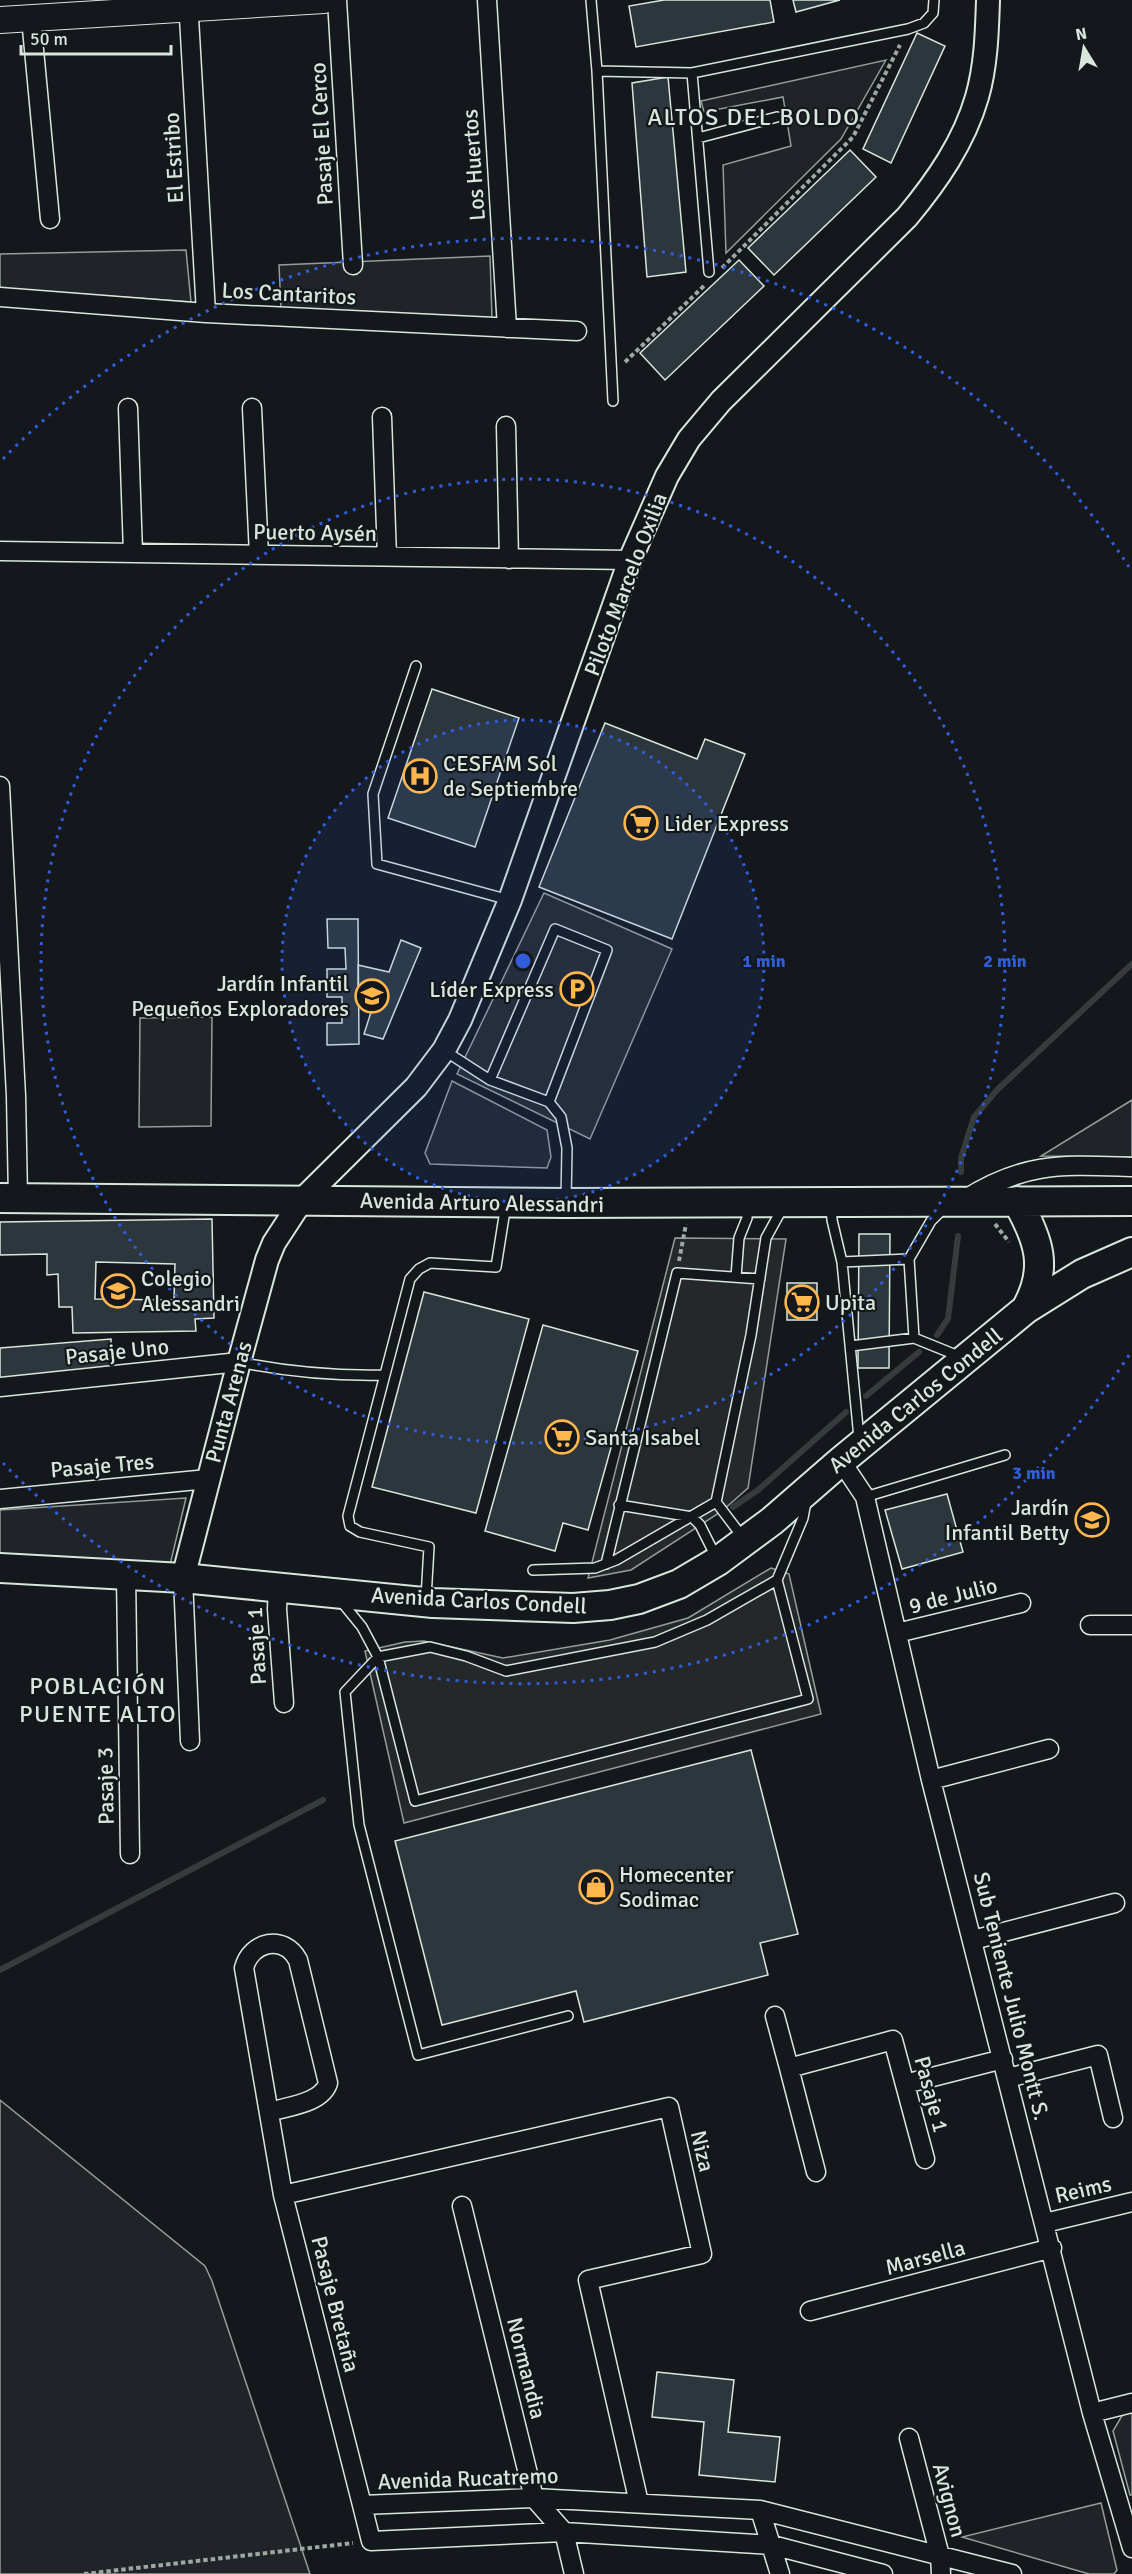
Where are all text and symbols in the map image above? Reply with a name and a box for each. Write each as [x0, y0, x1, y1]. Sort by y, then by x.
scale bar [21, 18, 171, 56]
north arrow [1054, 18, 1114, 78]
text: N [1074, 23, 1089, 45]
text: 50 m [30, 28, 68, 50]
street label: Pasaje El Cerco [304, 62, 339, 206]
district label: ALTOS DEL BOLDO [647, 102, 861, 132]
street label: Los Huertos [456, 108, 491, 222]
street label: El Estribo [158, 112, 189, 204]
street label: Los Cantaritos [221, 276, 357, 311]
street label: Piloto Marcelo Oxilia [578, 489, 673, 680]
street label: Puerto Aysén [253, 518, 377, 547]
place label: CESFAM Sol de Septiembre [443, 750, 578, 802]
hospital icon: CESFAM Sol de Septiembre [402, 758, 438, 794]
supermarket icon: Lider Express [623, 805, 659, 841]
place label: Lider Express [664, 810, 789, 837]
text: 1 min [742, 950, 786, 972]
text: 2 min [983, 950, 1027, 972]
centre of rings [513, 951, 533, 971]
place label: Jardín Infantil Pequeños Exploradores [131, 970, 349, 1022]
parking icon: Líder Express [559, 971, 595, 1007]
place label: Líder Express [429, 976, 554, 1003]
school or university icon: Jardín Infantil Pequeños Exploradores [354, 978, 390, 1014]
street label: Avenida Arturo Alessandri [360, 1187, 604, 1218]
place label: Colegio Alessandri [141, 1265, 240, 1317]
school or university icon: Colegio Alessandri [100, 1273, 136, 1309]
supermarket icon: Upita [784, 1284, 820, 1320]
place label: Upita [825, 1289, 876, 1316]
street label: Avenida Carlos Condell [823, 1322, 1008, 1479]
street label: Pasaje Uno [64, 1333, 170, 1370]
street label: Punta Arenas [199, 1338, 258, 1466]
supermarket icon: Santa Isabel [544, 1419, 580, 1455]
place label: Santa Isabel [585, 1424, 700, 1451]
street label: Pasaje Tres [49, 1448, 155, 1483]
text: 3 min [1012, 1462, 1056, 1484]
place label: Jardín Infantil Betty [945, 1494, 1070, 1546]
school or university icon: Jardín Infantil Betty [1074, 1502, 1110, 1538]
street label: 9 de Julio [906, 1572, 1000, 1619]
street label: Avenida Carlos Condell [370, 1581, 587, 1620]
street label: Pasaje 1 [241, 1606, 272, 1686]
district label: POBLACIÓN PUENTE ALTO [19, 1671, 177, 1729]
street label: Pasaje 3 [91, 1747, 120, 1825]
place label: Homecenter Sodimac [619, 1861, 734, 1913]
shop icon: Homecenter Sodimac [578, 1869, 614, 1905]
street label: Sub Teniente Julio Montt S. [968, 1869, 1055, 2123]
street label: Pasaje 1 [908, 2053, 955, 2135]
street label: Niza [685, 2128, 720, 2175]
street label: Reims [1052, 2170, 1114, 2209]
street label: Pasaje Bretaña [306, 2233, 366, 2375]
street label: Marsella [882, 2234, 968, 2281]
street label: Normandia [501, 2314, 552, 2422]
street label: Avignon [927, 2460, 972, 2540]
street label: Avenida Rucatremo [377, 2462, 559, 2495]

